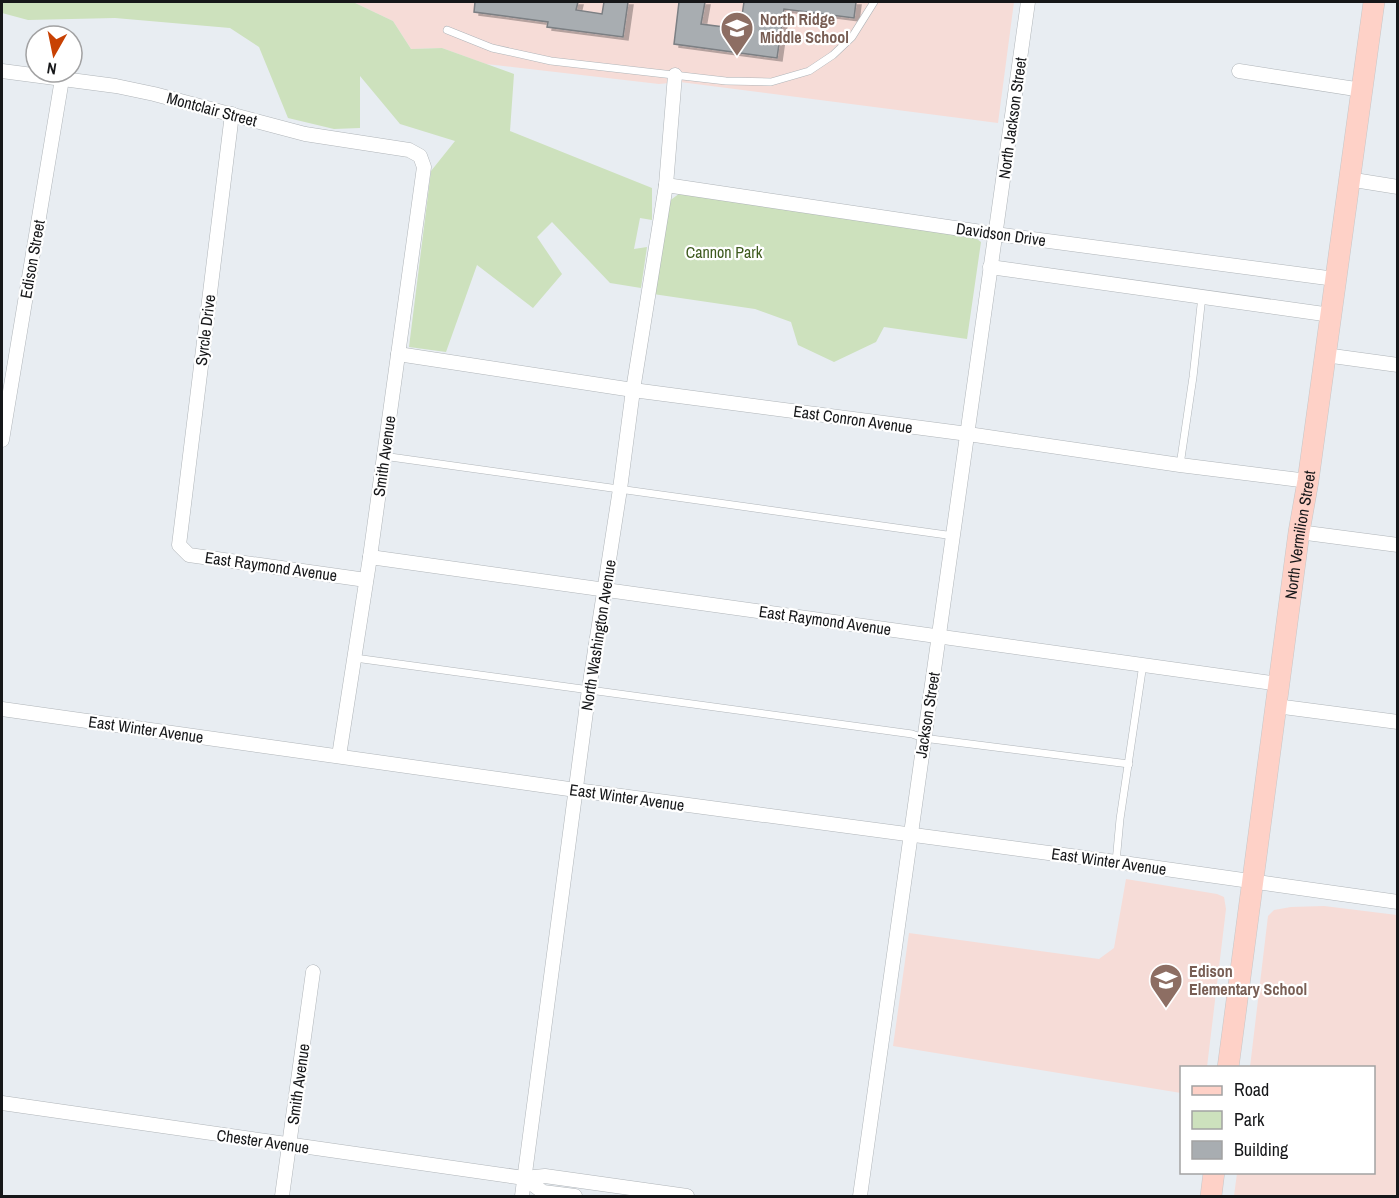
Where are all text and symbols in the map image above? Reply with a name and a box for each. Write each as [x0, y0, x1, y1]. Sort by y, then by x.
place label: North Ridge Middle School [760, 8, 849, 48]
school or university icon: North Ridge Middle School [719, 10, 755, 57]
north arrow [24, 24, 84, 84]
street label: North Jackson Street [993, 55, 1031, 180]
text: N [45, 57, 58, 80]
street label: Montclair Street [164, 86, 260, 132]
street label: Davidson Drive [955, 217, 1047, 251]
street label: Edison Street [14, 218, 50, 300]
park label: Cannon Park [686, 241, 763, 263]
street label: Syrcle Drive [190, 293, 220, 367]
street label: East Conron Avenue [792, 400, 914, 438]
street label: Smith Avenue [367, 414, 401, 498]
street label: North Vermilion Street [1279, 469, 1320, 601]
street label: East Raymond Avenue [203, 546, 339, 586]
street label: North Washington Avenue [575, 558, 621, 712]
street label: East Raymond Avenue [757, 600, 893, 640]
street label: Jackson Street [909, 670, 945, 760]
street label: East Winter Avenue [87, 710, 205, 748]
street label: East Winter Avenue [568, 778, 686, 816]
street label: East Winter Avenue [1050, 842, 1168, 880]
place label: Edison Elementary School [1189, 960, 1307, 1000]
school or university icon: Edison Elementary School [1148, 962, 1184, 1009]
street label: Smith Avenue [281, 1042, 315, 1126]
legend [1180, 1066, 1375, 1174]
text: Road [1234, 1077, 1269, 1102]
text: Park [1234, 1107, 1265, 1132]
street label: Chester Avenue [215, 1124, 311, 1158]
text: Building [1234, 1137, 1289, 1162]

